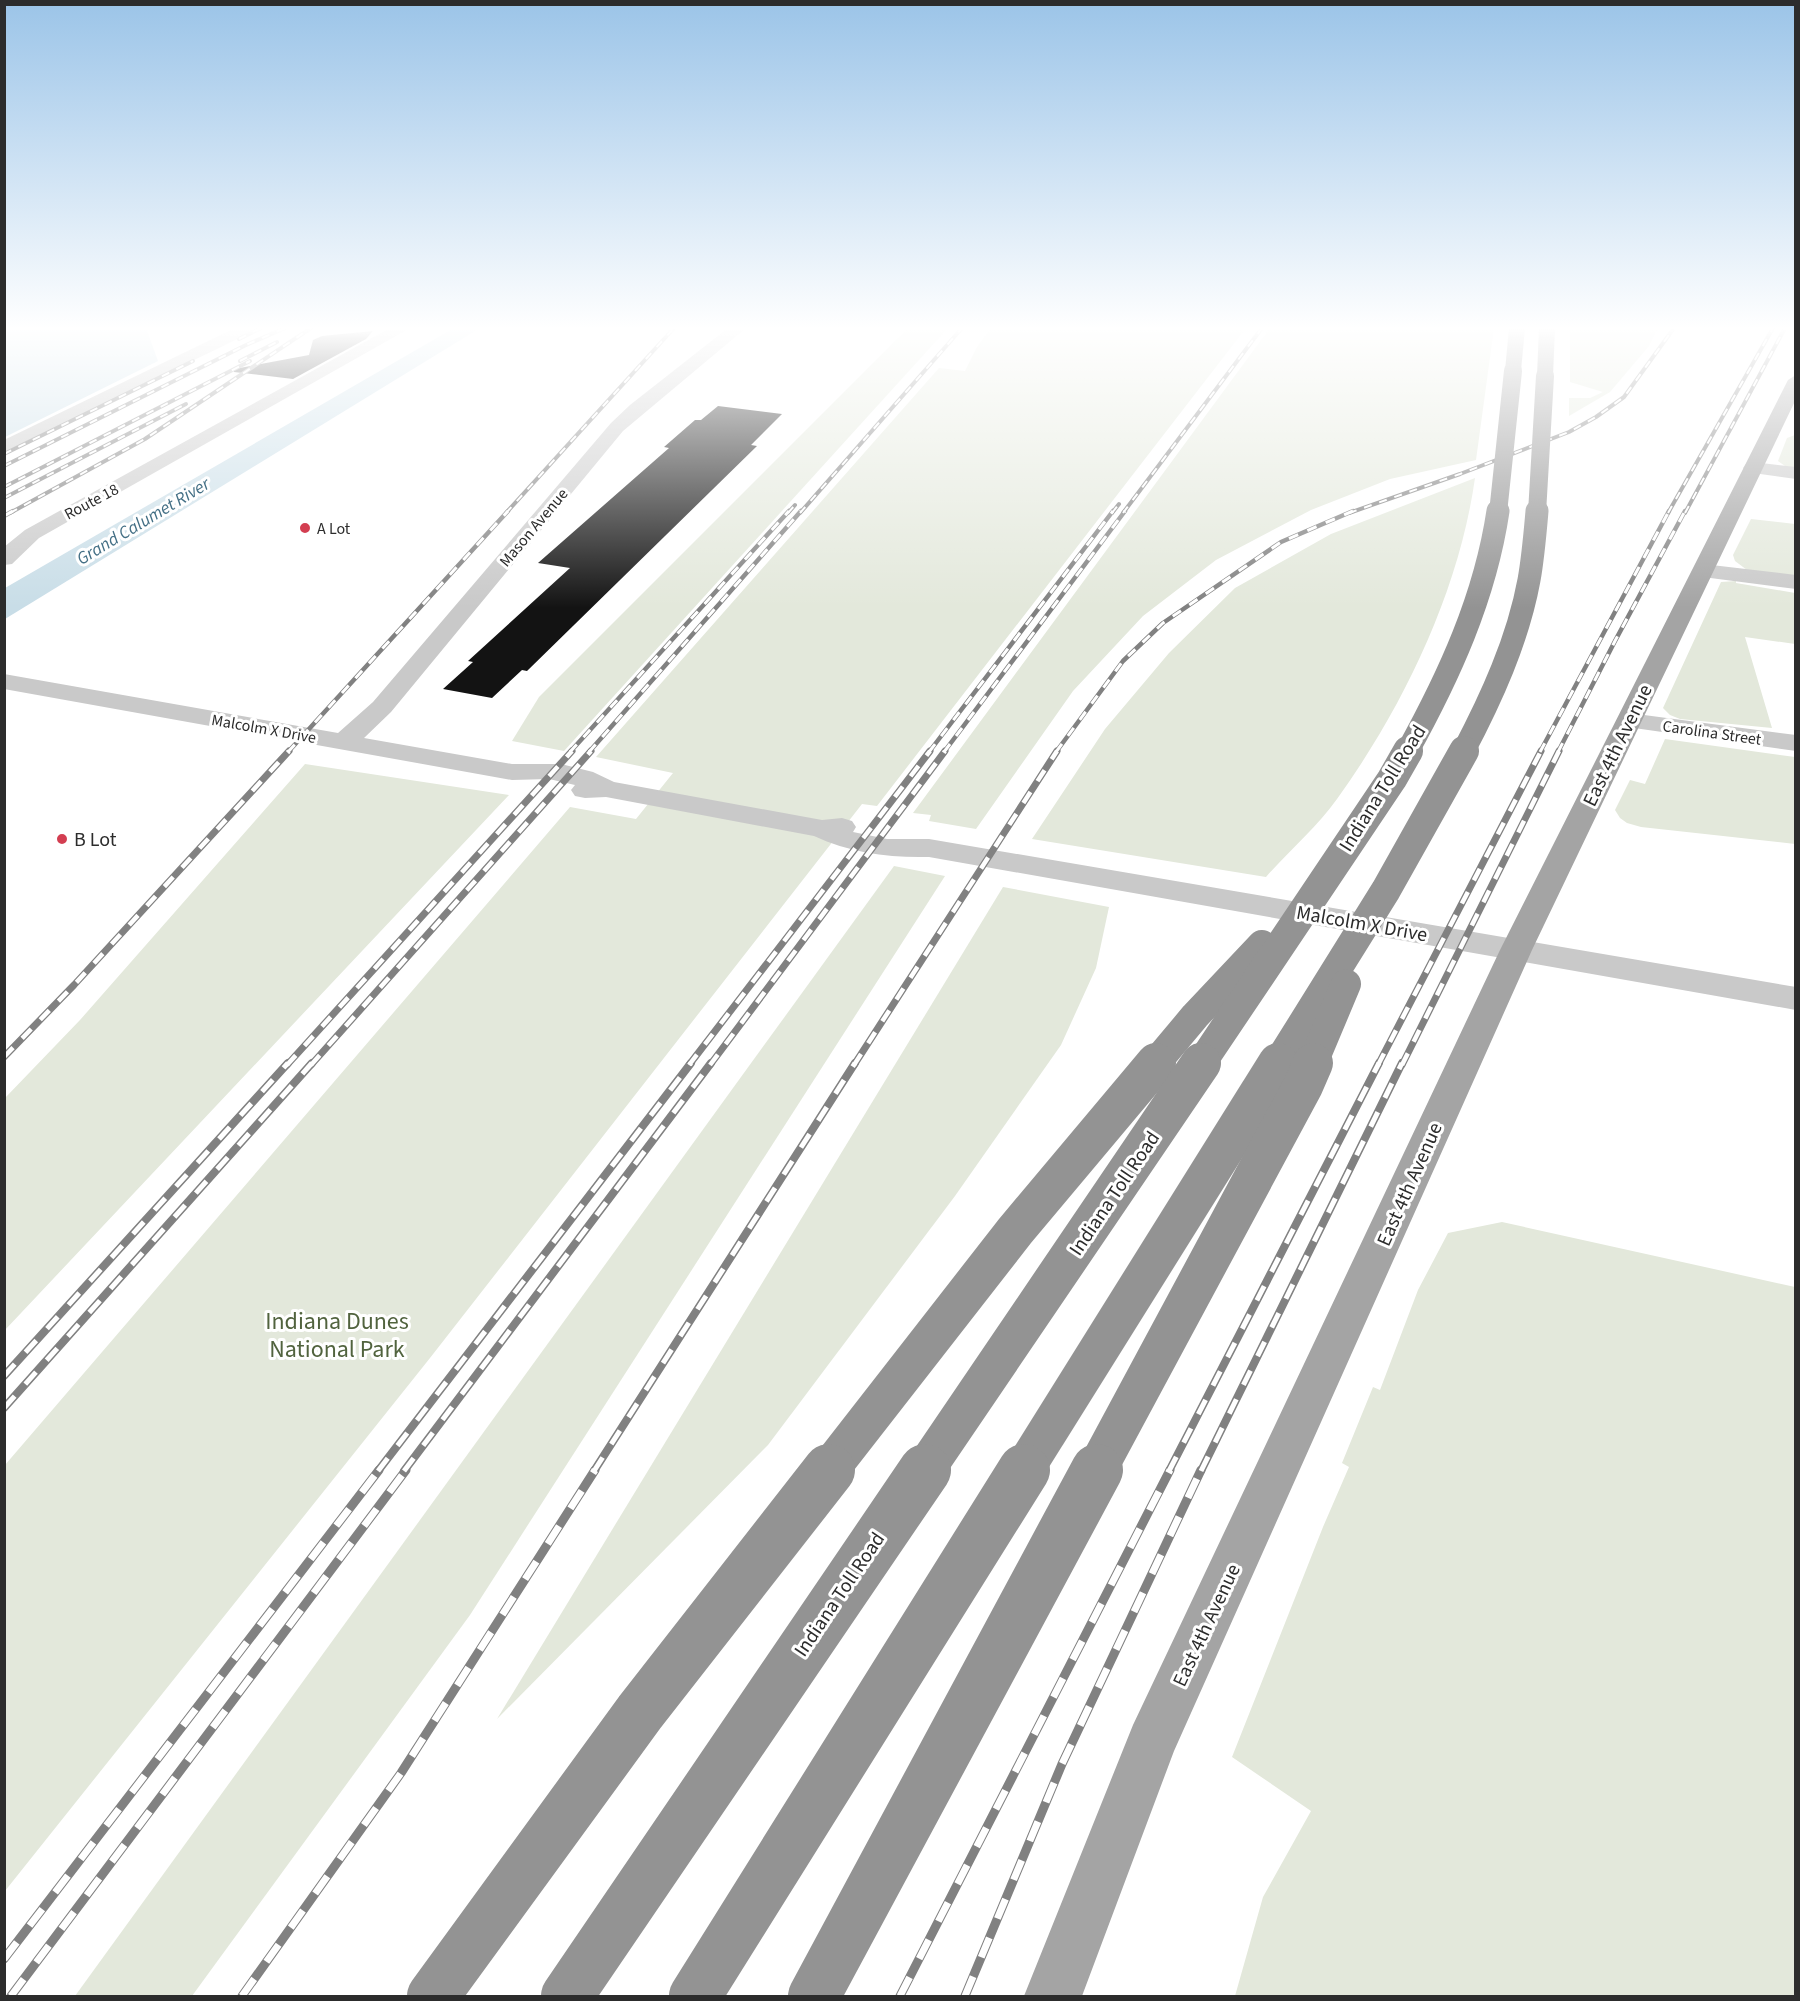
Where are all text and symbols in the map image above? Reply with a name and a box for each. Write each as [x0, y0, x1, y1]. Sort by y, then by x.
water label: Grand Calumet River [72, 471, 215, 571]
street label: Route 18 [60, 478, 123, 525]
street label: Mason Avenue [494, 484, 573, 572]
place label: A Lot [317, 518, 351, 540]
marker: A Lot [298, 521, 312, 535]
street label: East 4th Avenue [1576, 680, 1660, 811]
street label: Malcolm X Drive [210, 709, 318, 749]
street label: Carolina Street [1661, 715, 1763, 751]
street label: Indiana Toll Road [1333, 720, 1433, 857]
place label: B Lot [74, 826, 117, 854]
marker: B Lot [55, 832, 69, 846]
street label: Malcolm X Drive [1294, 899, 1430, 949]
street label: East 4th Avenue [1370, 1118, 1450, 1251]
street label: Indiana Toll Road [1063, 1126, 1167, 1261]
park label: Indiana Dunes National Park [265, 1304, 409, 1367]
street label: Indiana Toll Road [788, 1527, 892, 1662]
street label: East 4th Avenue [1166, 1559, 1248, 1691]

